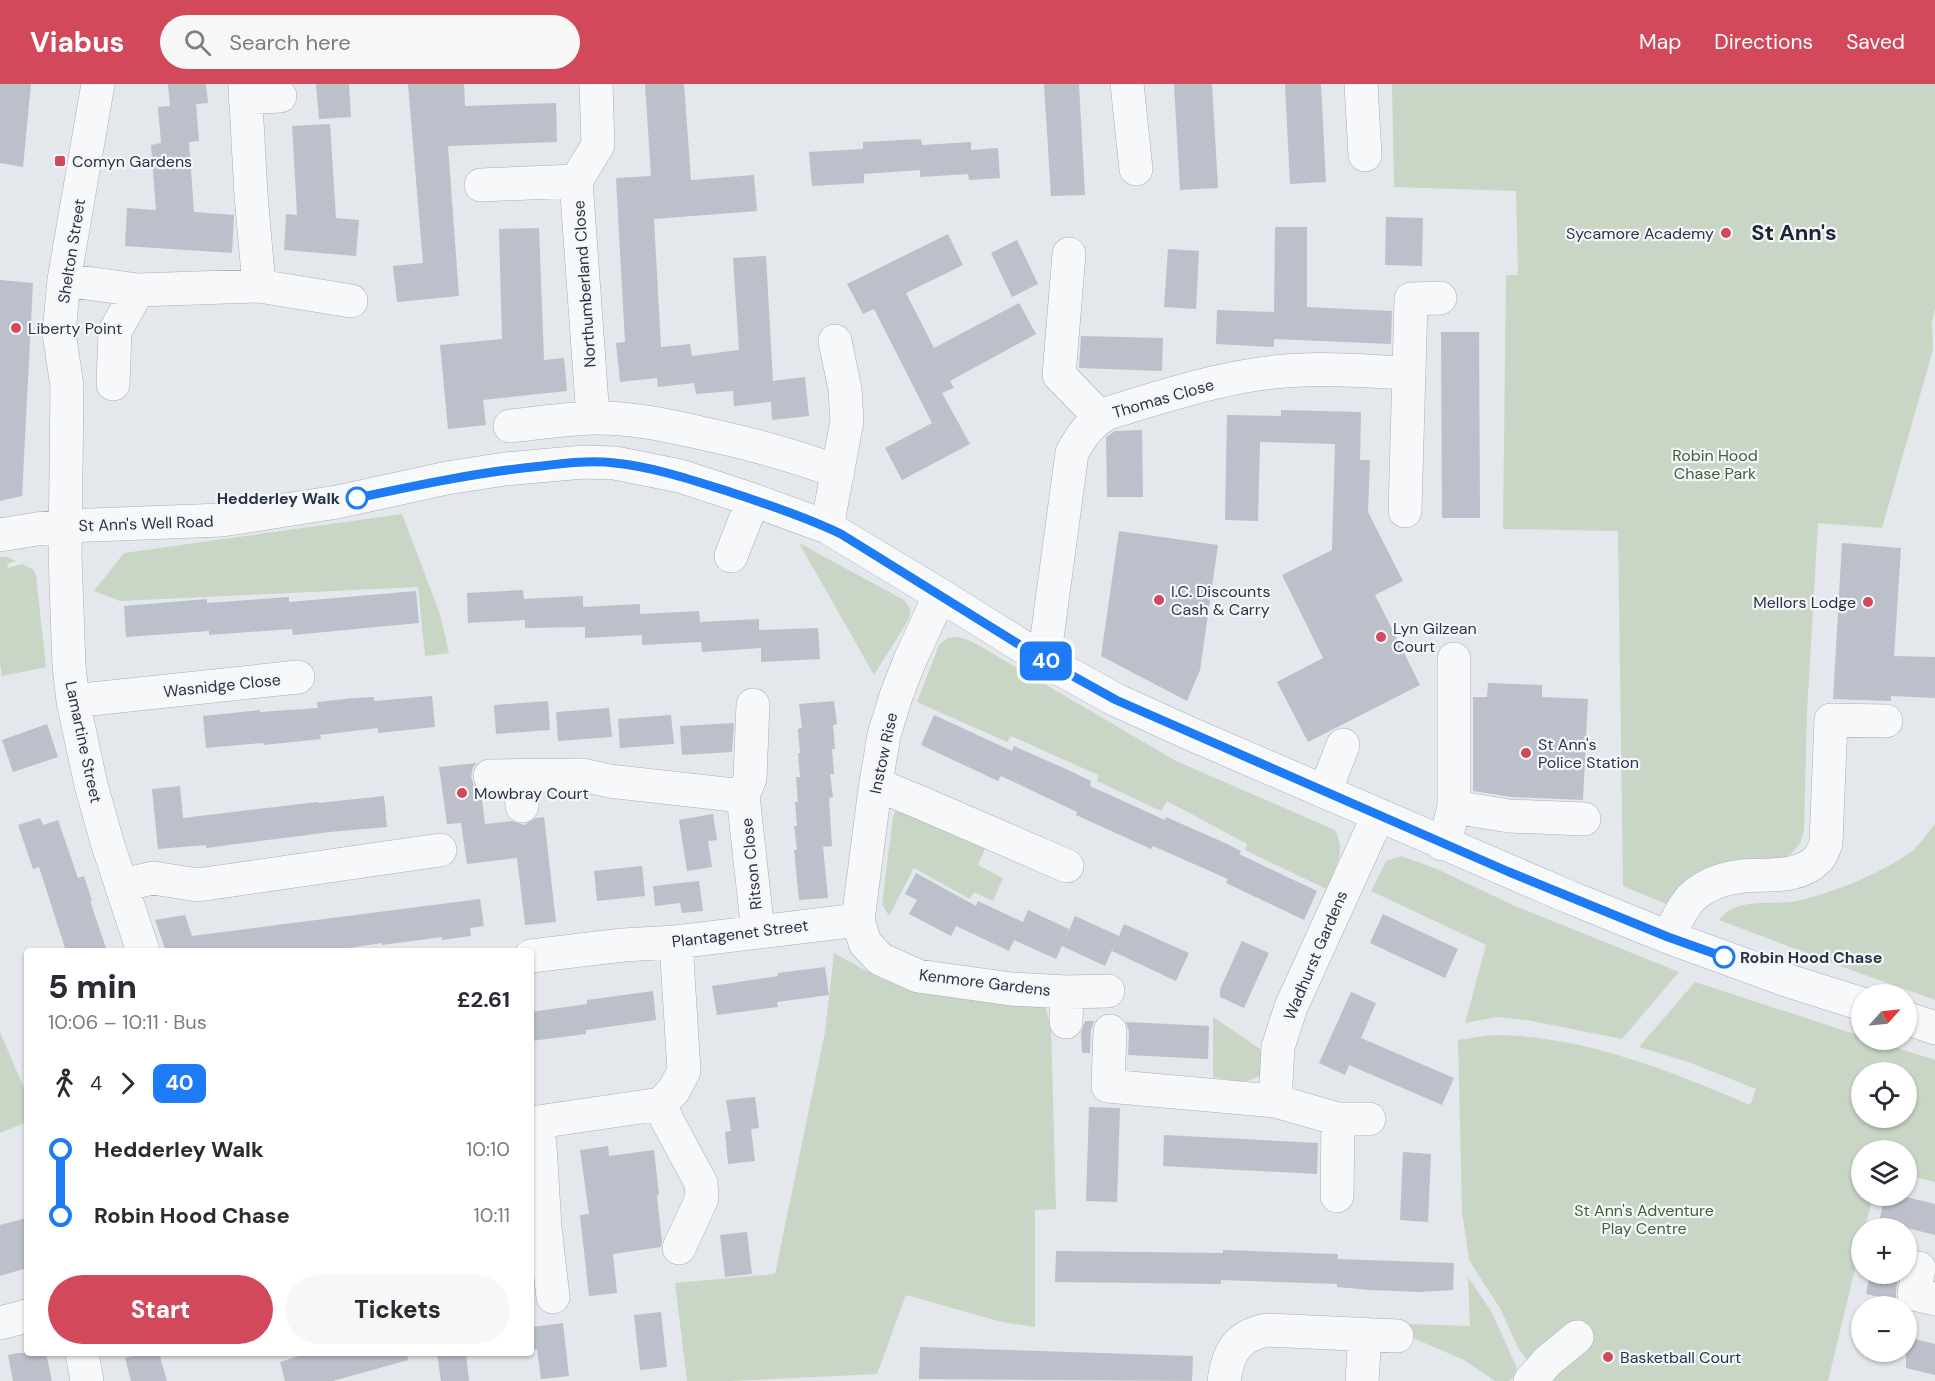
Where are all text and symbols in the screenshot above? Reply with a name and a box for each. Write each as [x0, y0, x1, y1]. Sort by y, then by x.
search box [160, 15, 580, 69]
text: Viabus [30, 24, 124, 61]
icon: search [181, 26, 214, 59]
text: Search here [229, 28, 351, 57]
text: Map [1639, 28, 1681, 56]
text: Directions [1714, 28, 1813, 56]
text: Saved [1846, 28, 1905, 56]
place label: Comyn Gardens [72, 151, 192, 172]
marker: Comyn Gardens [53, 154, 67, 168]
street label: Shelton Street [53, 197, 90, 305]
street label: Northumberland Close [568, 200, 601, 368]
district label: St Ann's [1751, 218, 1837, 247]
place label: Sycamore Academy [1566, 223, 1714, 244]
marker: Sycamore Academy [1719, 226, 1733, 240]
place label: Liberty Point [28, 318, 122, 339]
marker: Liberty Point [9, 321, 23, 335]
street label: Thomas Close [1110, 374, 1216, 423]
park label: Robin Hood Chase Park [1672, 445, 1758, 484]
marker: Hedderley Walk [346, 487, 368, 509]
place label: Hedderley Walk [217, 488, 341, 509]
street label: St Ann's Well Road [78, 511, 214, 536]
place label: I.C. Discounts Cash & Carry [1171, 581, 1271, 620]
place label: Mellors Lodge [1753, 592, 1856, 613]
marker: I.C. Discounts Cash & Carry [1152, 593, 1166, 607]
marker: Mellors Lodge [1861, 595, 1875, 609]
place label: Lyn Gilzean Court [1393, 618, 1477, 657]
marker: Lyn Gilzean Court [1374, 630, 1388, 644]
line badge: 40 [1019, 642, 1073, 680]
text: 40 [1032, 647, 1060, 675]
street label: Wasnidge Close [162, 669, 282, 702]
street label: Lamartine Street [60, 679, 107, 805]
street label: Instow Rise [865, 710, 902, 796]
place label: St Ann's Police Station [1538, 734, 1639, 773]
marker: St Ann's Police Station [1519, 746, 1533, 760]
place label: Mowbray Court [474, 783, 589, 804]
marker: Mowbray Court [455, 786, 469, 800]
street label: Ritson Close [736, 817, 767, 911]
street label: Wadhurst Gardens [1279, 887, 1352, 1023]
street label: Plantagenet Street [671, 915, 809, 952]
marker: Robin Hood Chase [1713, 946, 1735, 968]
place label: Robin Hood Chase [1740, 947, 1882, 968]
street label: Kenmore Gardens [918, 964, 1052, 1001]
text: 5 min [48, 965, 137, 1008]
north arrow [1851, 984, 1917, 1050]
map controls [1851, 984, 1917, 1362]
text: £2.61 [457, 985, 510, 1014]
text: 10:06 – 10:11 · Bus [48, 1009, 207, 1035]
button: locate [1851, 1062, 1917, 1128]
icon: walk [48, 1067, 81, 1100]
icon: forward [111, 1067, 144, 1100]
text: 40 [165, 1069, 194, 1097]
text: 4 [90, 1070, 102, 1096]
text: Hedderley Walk [94, 1135, 264, 1164]
text: 10:10 [466, 1136, 510, 1162]
button: layers [1851, 1140, 1917, 1206]
park label: St Ann's Adventure Play Centre [1574, 1200, 1714, 1239]
text: Robin Hood Chase [94, 1201, 290, 1230]
text: 10:11 [474, 1202, 510, 1228]
button: + [1851, 1218, 1917, 1284]
button: Start [48, 1275, 273, 1344]
button: Tickets [285, 1275, 510, 1344]
button: − [1851, 1296, 1917, 1362]
place label: Basketball Court [1620, 1347, 1741, 1368]
marker: Basketball Court [1601, 1350, 1615, 1364]

